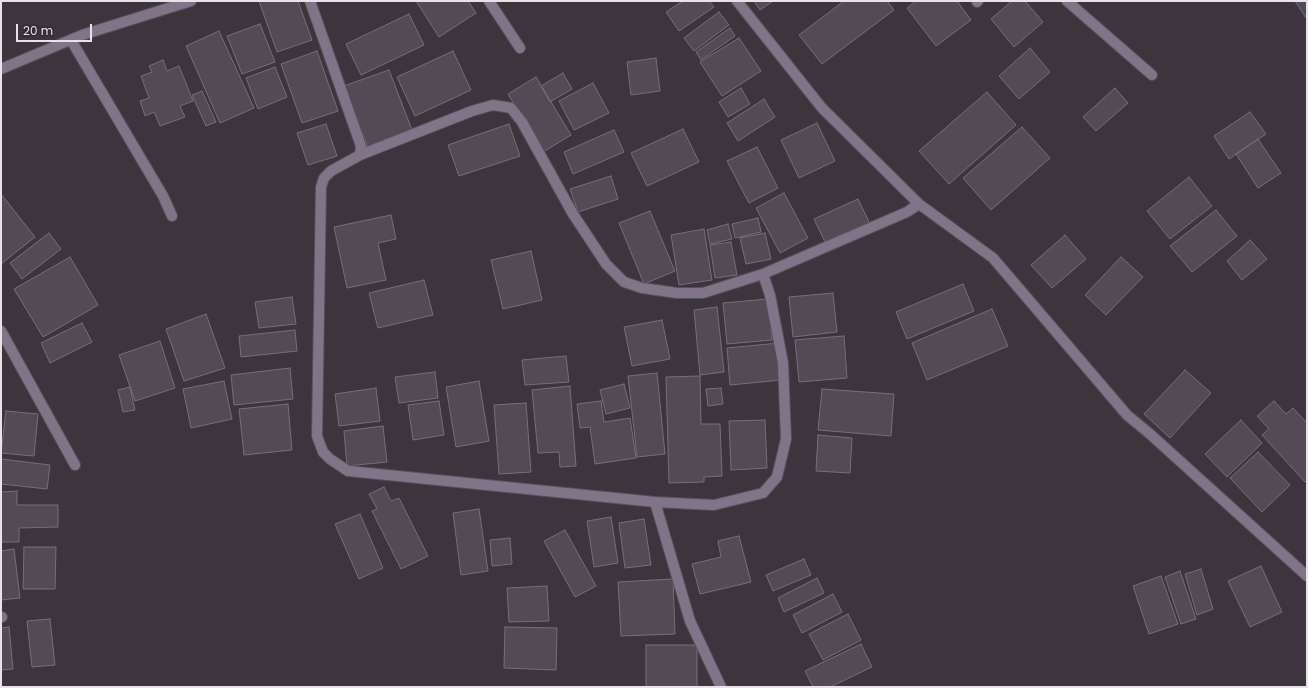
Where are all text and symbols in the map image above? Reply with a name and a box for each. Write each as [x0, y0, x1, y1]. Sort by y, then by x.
scale bar [18, 16, 94, 42]
text: 20 m [23, 22, 53, 39]

